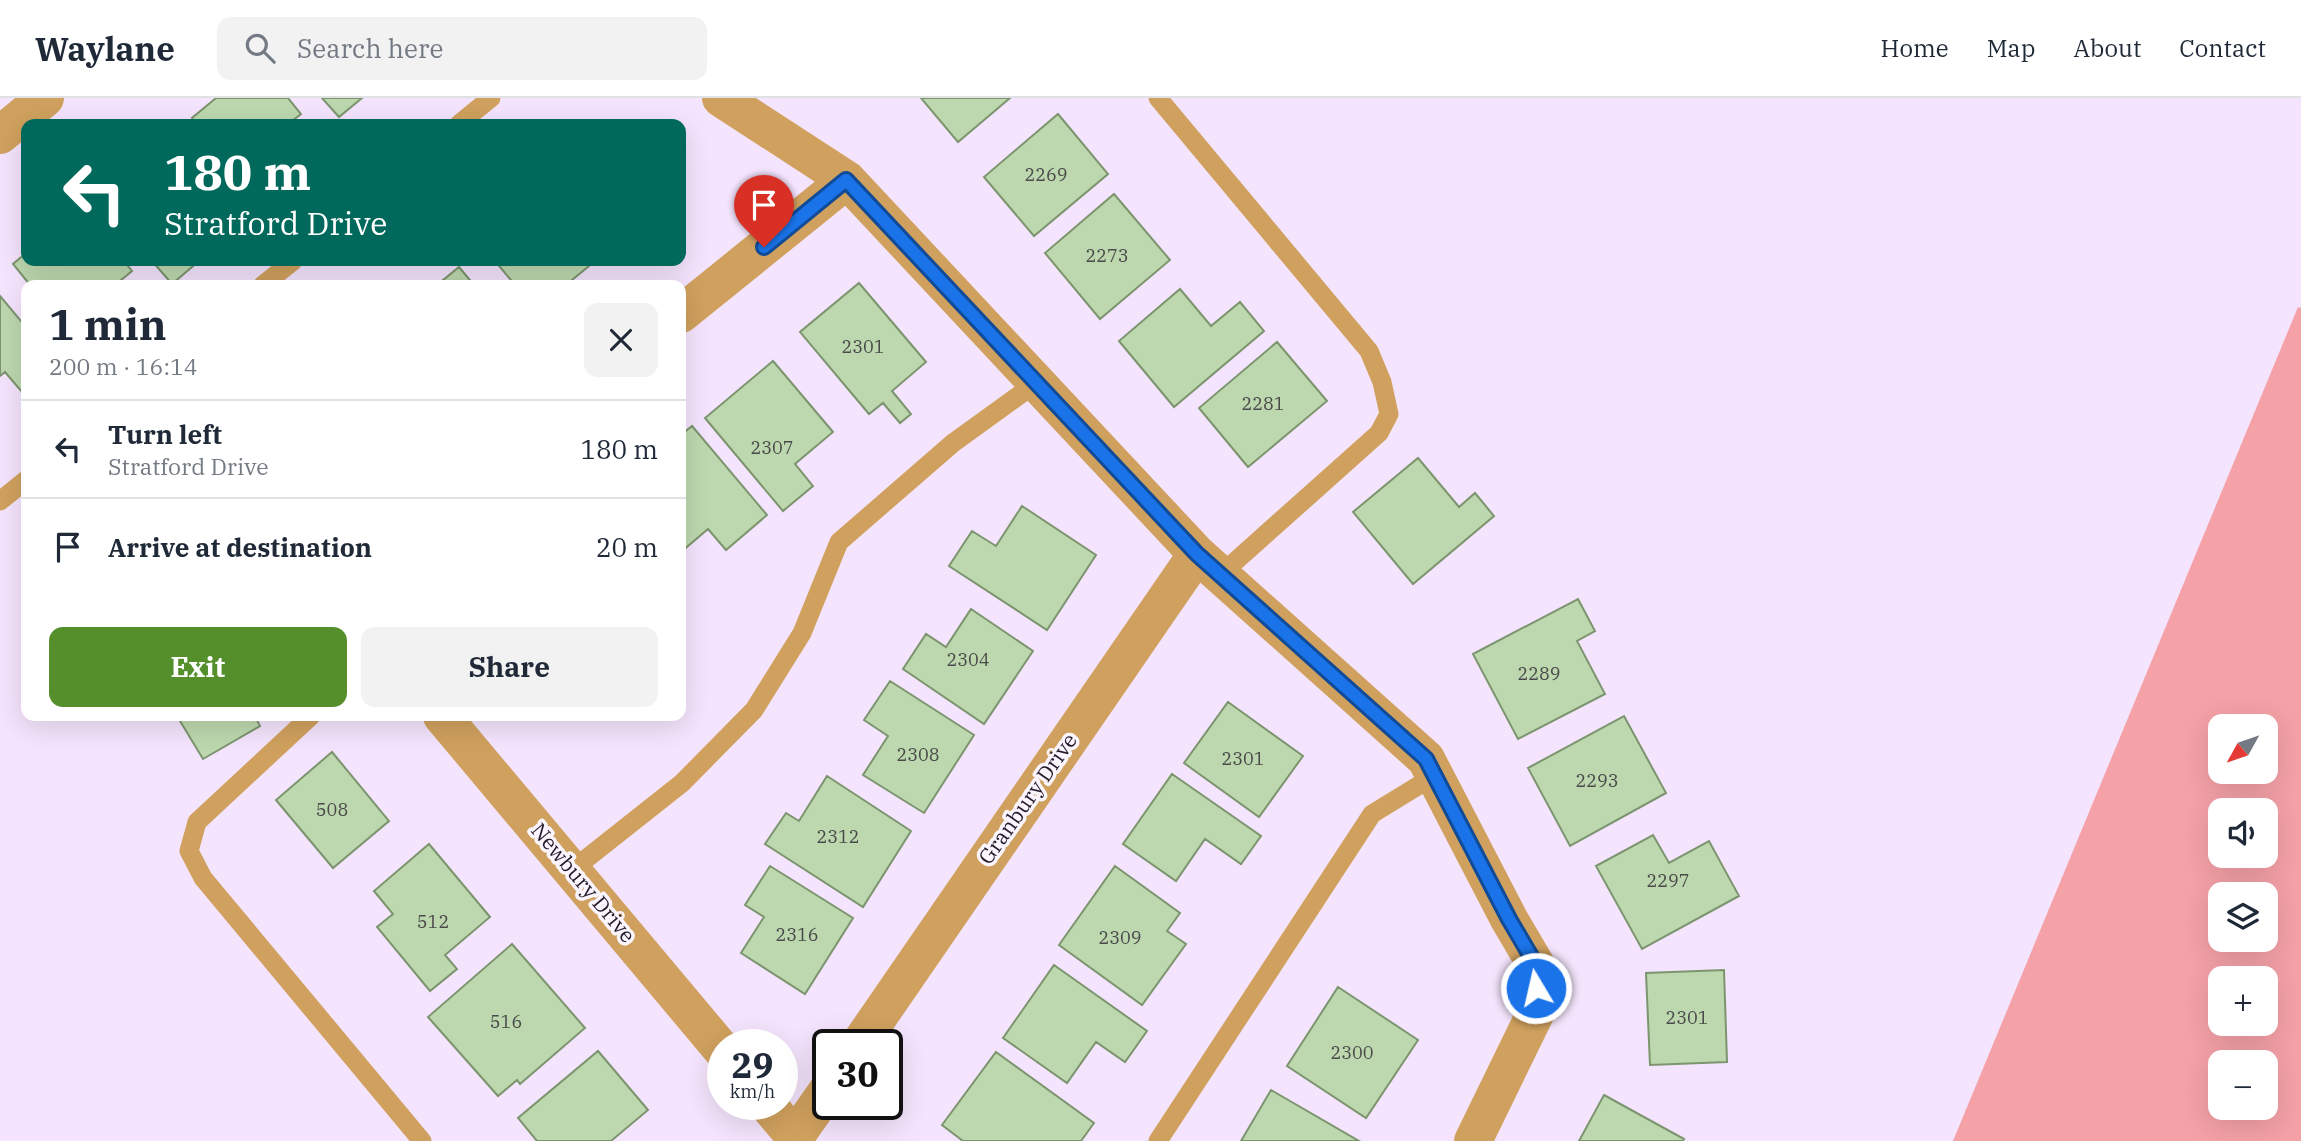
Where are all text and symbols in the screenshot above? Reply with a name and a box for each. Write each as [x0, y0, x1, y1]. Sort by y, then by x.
search box [217, 17, 707, 80]
text: Waylane [35, 27, 175, 70]
icon: search [241, 29, 279, 67]
text: Search here [297, 31, 443, 65]
text: Home [1881, 32, 1949, 64]
text: Map [1987, 32, 2035, 64]
text: About [2073, 32, 2141, 64]
text: Contact [2179, 32, 2266, 64]
text: 180 m [164, 140, 311, 203]
icon: left [49, 147, 140, 238]
house number: 2269 [1024, 163, 1068, 186]
pin [734, 175, 794, 247]
icon: arrive [745, 186, 783, 224]
text: Stratford Drive [164, 202, 387, 244]
house number: 2273 [1085, 244, 1129, 267]
text: 1 min [49, 297, 167, 352]
button: close [584, 303, 658, 377]
house number: 2301 [841, 335, 885, 358]
text: 200 m · 16:14 [49, 351, 198, 381]
house number: 2281 [1241, 392, 1285, 415]
text: Turn left [108, 417, 222, 451]
icon: left [49, 430, 87, 468]
text: 180 m [580, 432, 658, 466]
house number: 2307 [750, 436, 794, 459]
text: Stratford Drive [108, 451, 269, 481]
icon: arrive [49, 528, 87, 566]
text: Arrive at destination [108, 530, 372, 564]
text: 20 m [596, 530, 658, 564]
button: Exit [49, 627, 347, 707]
button: Share [361, 627, 658, 707]
house number: 2304 [946, 648, 990, 671]
house number: 2289 [1517, 662, 1561, 685]
north arrow [2208, 714, 2278, 784]
map controls [2208, 714, 2278, 1120]
street label: Granbury Drive [972, 727, 1083, 869]
house number: 2308 [896, 743, 940, 766]
house number: 2301 [1221, 747, 1265, 770]
house number: 2293 [1575, 769, 1619, 792]
house number: 508 [316, 798, 348, 821]
button: sound [2208, 798, 2278, 868]
street label: Newbury Drive [525, 817, 642, 948]
house number: 2312 [816, 825, 860, 848]
house number: 2297 [1646, 869, 1690, 892]
button: layers [2208, 882, 2278, 952]
house number: 512 [417, 910, 449, 933]
house number: 2316 [775, 923, 819, 946]
house number: 2309 [1098, 926, 1142, 949]
position arrow [1499, 951, 1573, 1025]
button: + [2208, 966, 2278, 1036]
house number: 2301 [1665, 1006, 1709, 1029]
house number: 516 [490, 1010, 522, 1033]
speed limit sign: 30 [812, 1029, 903, 1120]
house number: 2300 [1330, 1041, 1374, 1064]
text: 29 [731, 1042, 774, 1088]
button: − [2208, 1050, 2278, 1120]
text: km/h [730, 1080, 775, 1103]

